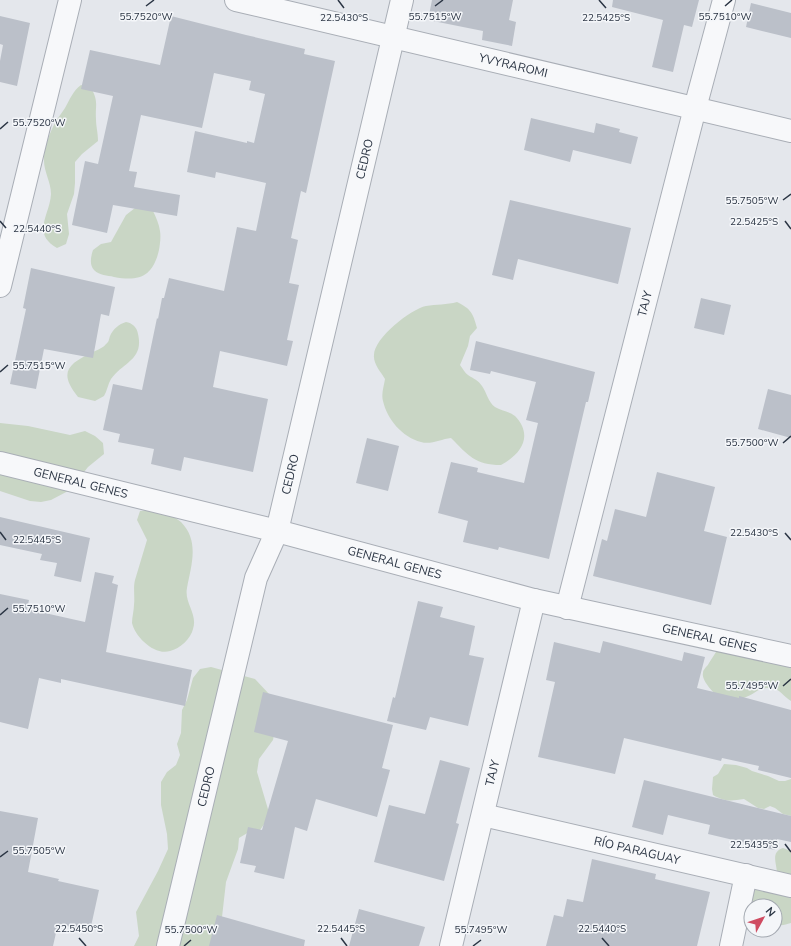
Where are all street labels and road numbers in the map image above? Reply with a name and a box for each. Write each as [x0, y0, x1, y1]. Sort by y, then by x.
street label: YVYRAROMI [476, 49, 549, 81]
street label: CEDRO [352, 137, 377, 181]
street label: TAJY [634, 288, 656, 319]
street label: CEDRO [278, 453, 303, 496]
street label: GENERAL GENES [32, 463, 130, 502]
street label: GENERAL GENES [346, 542, 443, 583]
street label: GENERAL GENES [661, 620, 759, 656]
street label: TAJY [482, 757, 504, 788]
street label: CEDRO [194, 765, 219, 808]
street label: RÍO PARAGUAY [592, 833, 682, 868]

